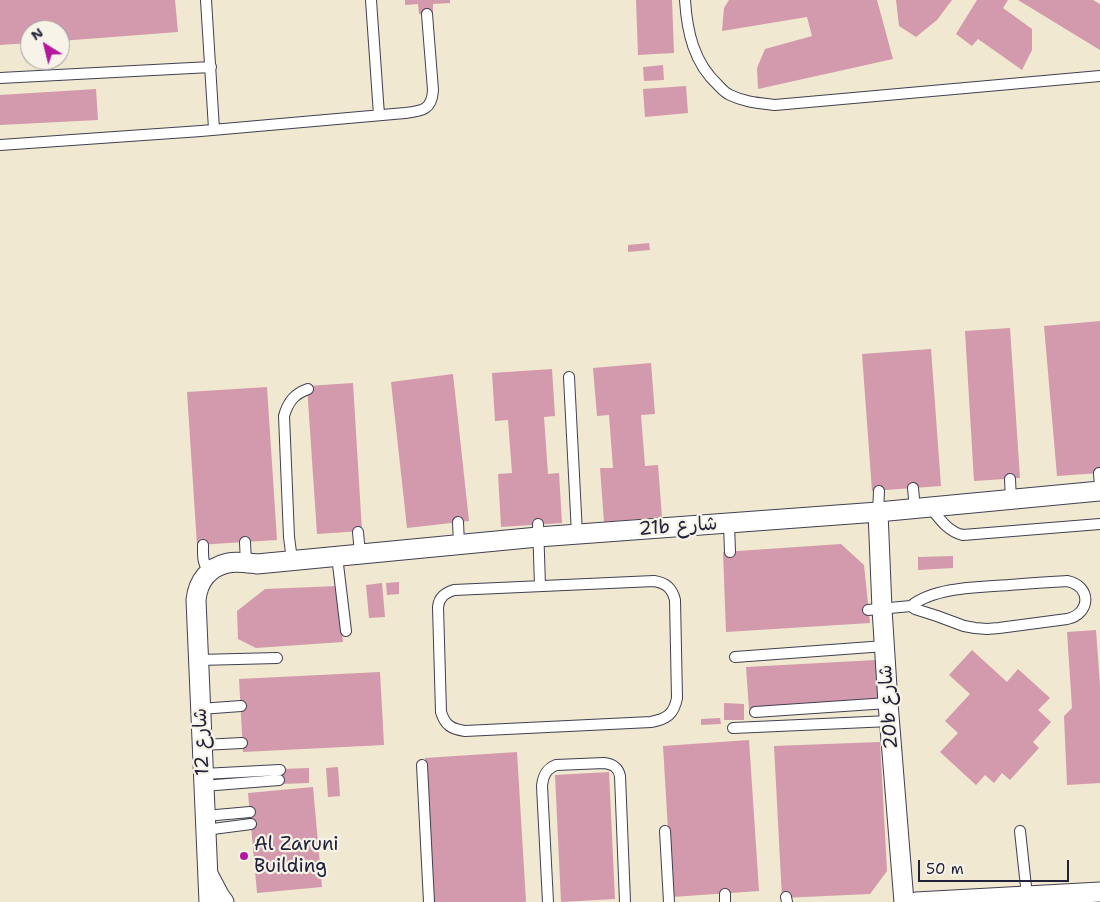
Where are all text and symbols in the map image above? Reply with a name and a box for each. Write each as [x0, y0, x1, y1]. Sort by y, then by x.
north arrow [20, 20, 70, 70]
text: N [27, 23, 47, 44]
street label: 21b شارع [638, 513, 718, 541]
street label: 20b شارع [875, 664, 903, 750]
street label: شارع 12 [189, 708, 215, 776]
place label: Al Zaruni Building [254, 834, 339, 878]
marker: Al Zaruni Building [238, 850, 250, 862]
scale bar [920, 850, 1071, 882]
text: 50 m [926, 859, 964, 879]

